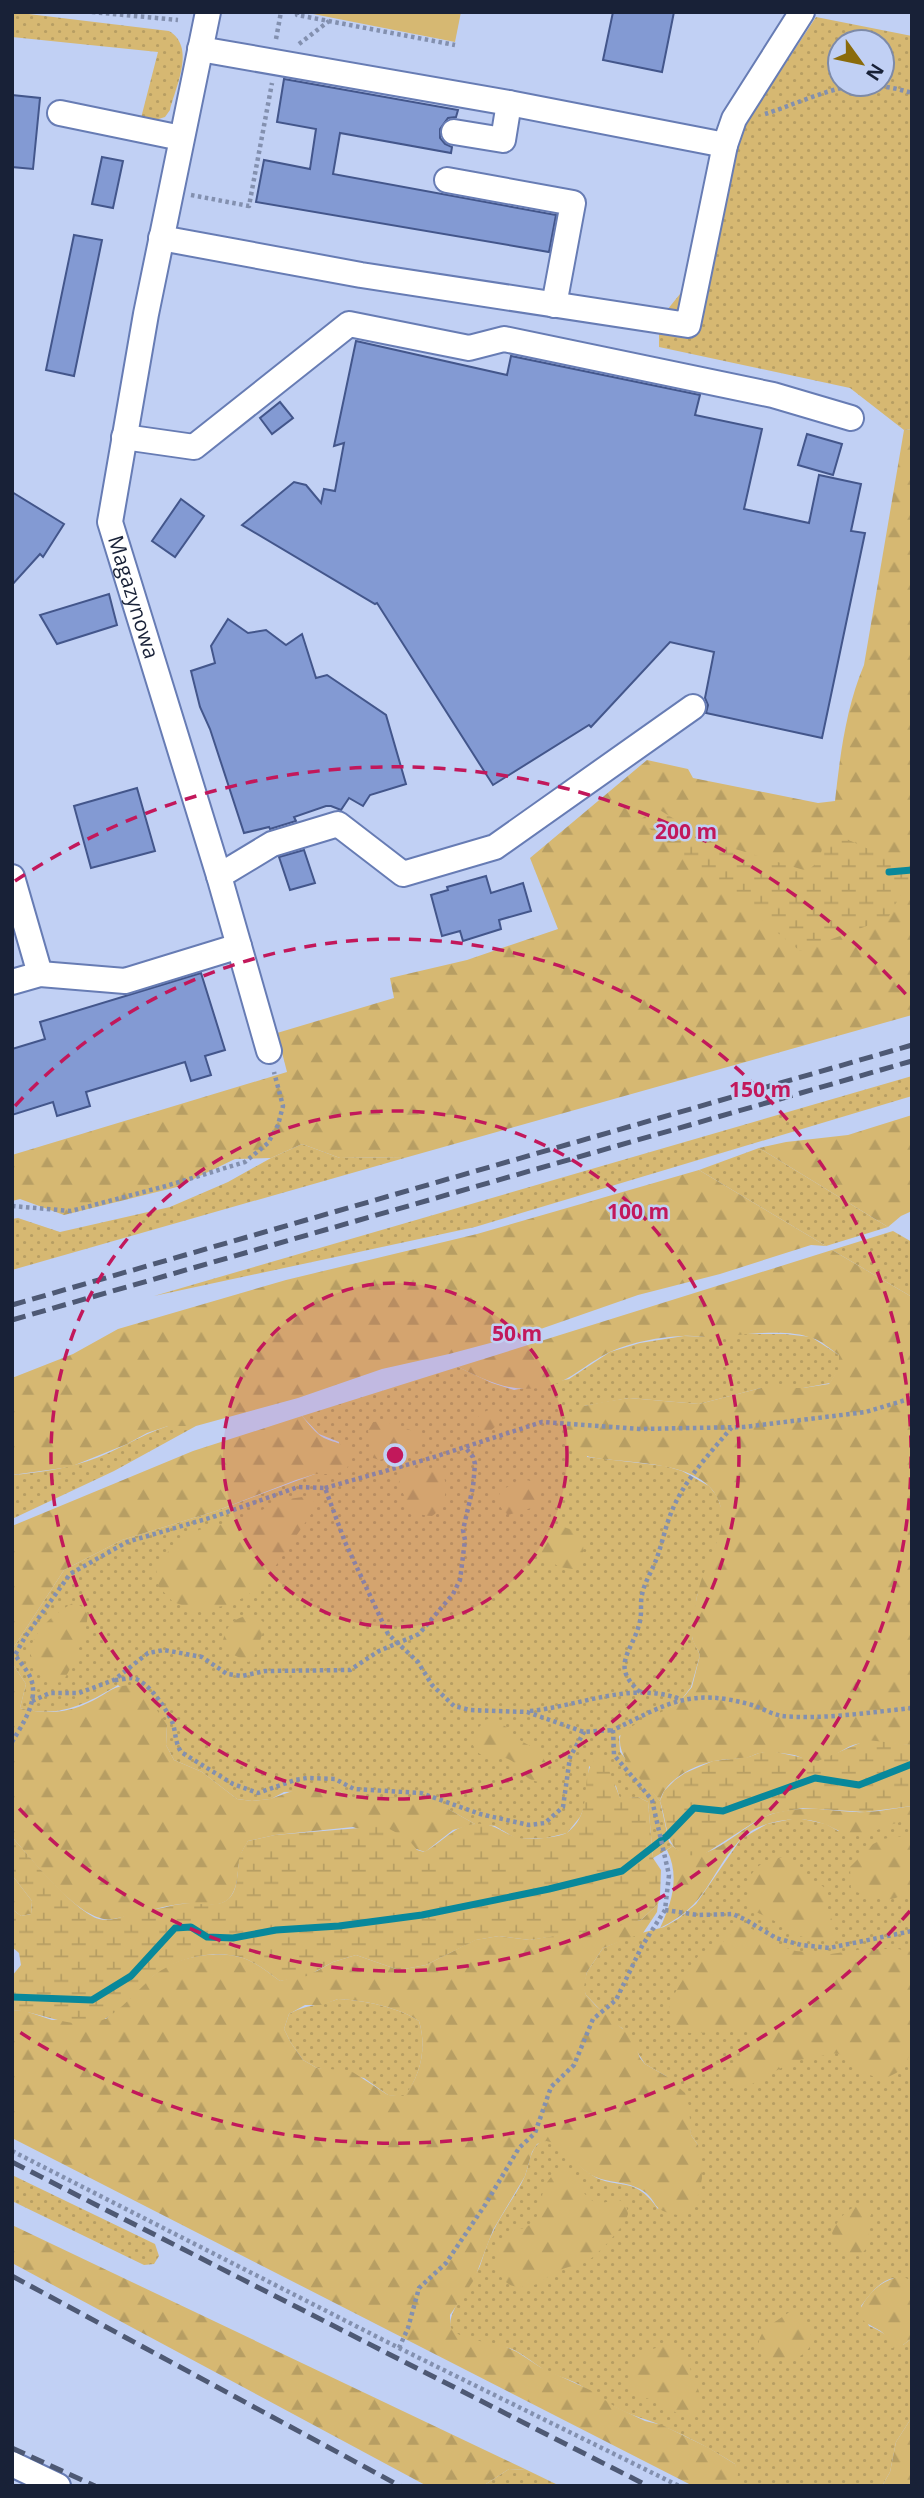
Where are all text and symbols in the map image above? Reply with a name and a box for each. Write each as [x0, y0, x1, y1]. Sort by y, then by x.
north arrow [826, 28, 896, 98]
text: N [860, 59, 890, 86]
street label: Magazynowa [102, 532, 166, 662]
text: 200 m [655, 817, 717, 845]
text: 150 m [729, 1075, 791, 1103]
text: 100 m [607, 1197, 669, 1225]
text: 50 m [492, 1319, 542, 1347]
centre of rings [383, 1443, 407, 1467]

